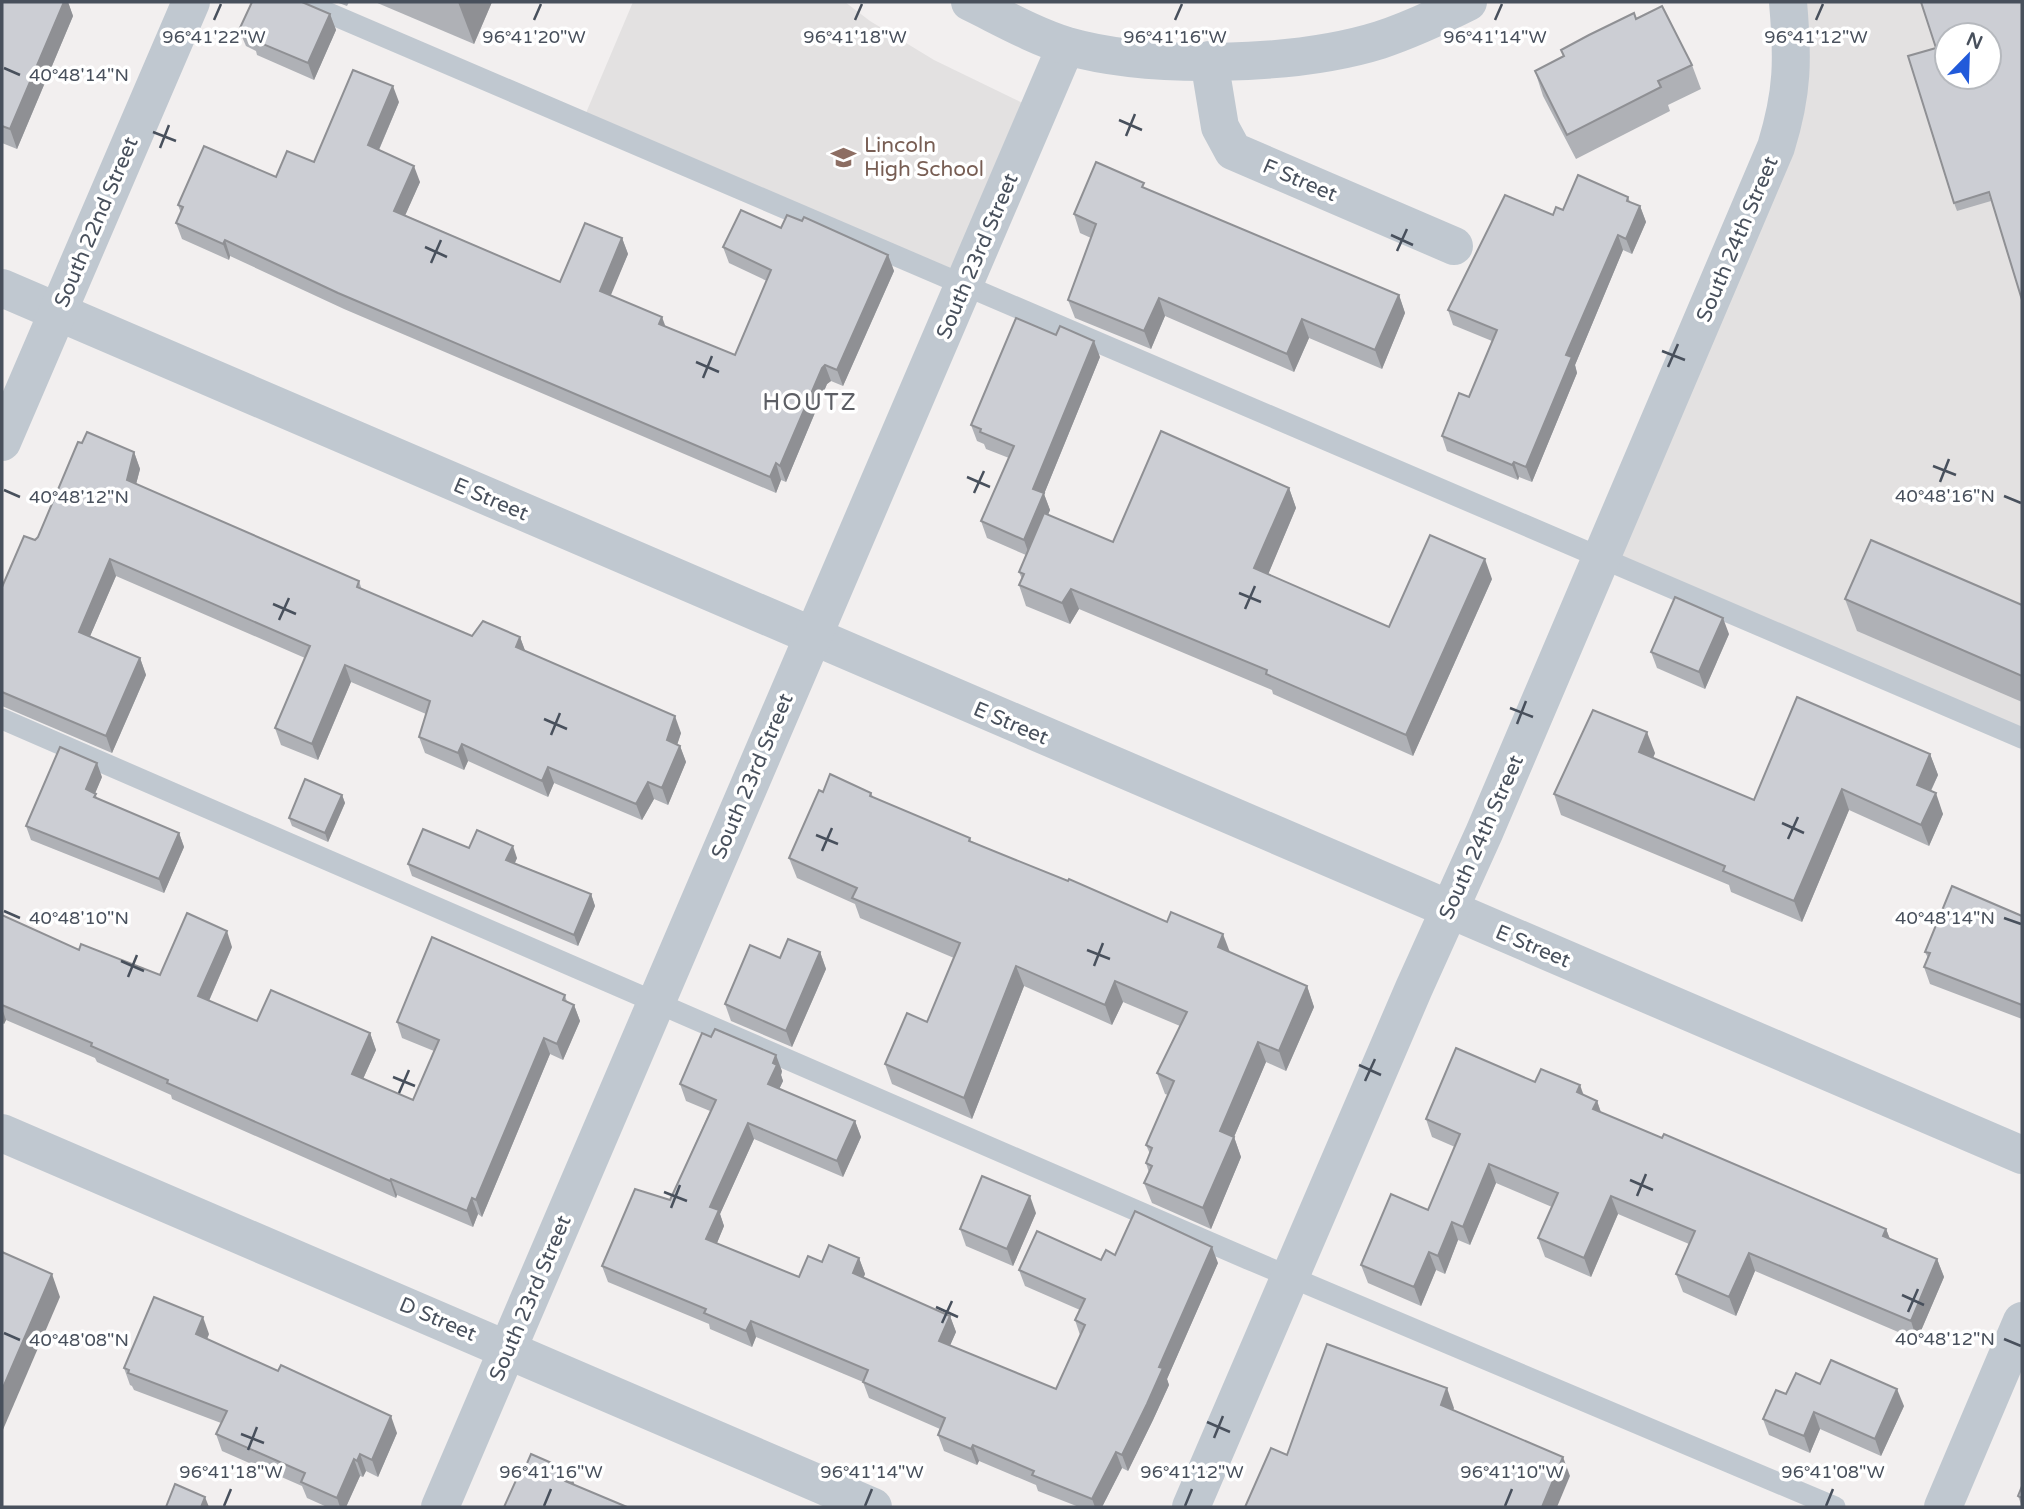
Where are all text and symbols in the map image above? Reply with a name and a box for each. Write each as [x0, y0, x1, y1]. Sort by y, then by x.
north arrow [1933, 21, 2003, 91]
text: 96°41'22"W [162, 26, 266, 48]
text: 96°41'20"W [482, 26, 586, 48]
text: 96°41'18"W [803, 26, 907, 48]
text: 96°41'16"W [1123, 26, 1227, 48]
text: 96°41'14"W [1443, 26, 1547, 48]
text: 96°41'12"W [1764, 26, 1868, 48]
text: N [1963, 28, 1986, 54]
text: 40°48'14"N [29, 64, 129, 86]
street label: South 22nd Street [49, 133, 144, 311]
place label: Lincoln High School [864, 133, 984, 182]
school or university icon: Lincoln High School [830, 143, 858, 171]
street label: South 24th Street [1691, 153, 1784, 326]
street label: F Street [1259, 154, 1341, 207]
street label: South 23rd Street [931, 170, 1024, 343]
district label: HOUTZ [762, 388, 858, 417]
street label: E Street [450, 473, 532, 526]
text: 40°48'16"N [1895, 485, 1995, 507]
text: 40°48'12"N [29, 486, 129, 508]
street label: South 23rd Street [706, 690, 799, 863]
street label: E Street [970, 697, 1052, 750]
street label: South 24th Street [1434, 751, 1529, 923]
text: 40°48'10"N [29, 907, 129, 929]
text: 40°48'14"N [1895, 907, 1995, 929]
street label: E Street [1492, 920, 1574, 973]
street label: South 23rd Street [484, 1212, 577, 1385]
street label: D Street [396, 1292, 480, 1347]
text: 40°48'12"N [1895, 1328, 1995, 1350]
text: 40°48'08"N [29, 1329, 129, 1351]
text: 96°41'18"W [179, 1461, 283, 1483]
text: 96°41'16"W [499, 1461, 603, 1483]
text: 96°41'14"W [820, 1461, 924, 1483]
text: 96°41'12"W [1140, 1461, 1244, 1483]
text: 96°41'10"W [1460, 1461, 1564, 1483]
text: 96°41'08"W [1781, 1461, 1885, 1483]

